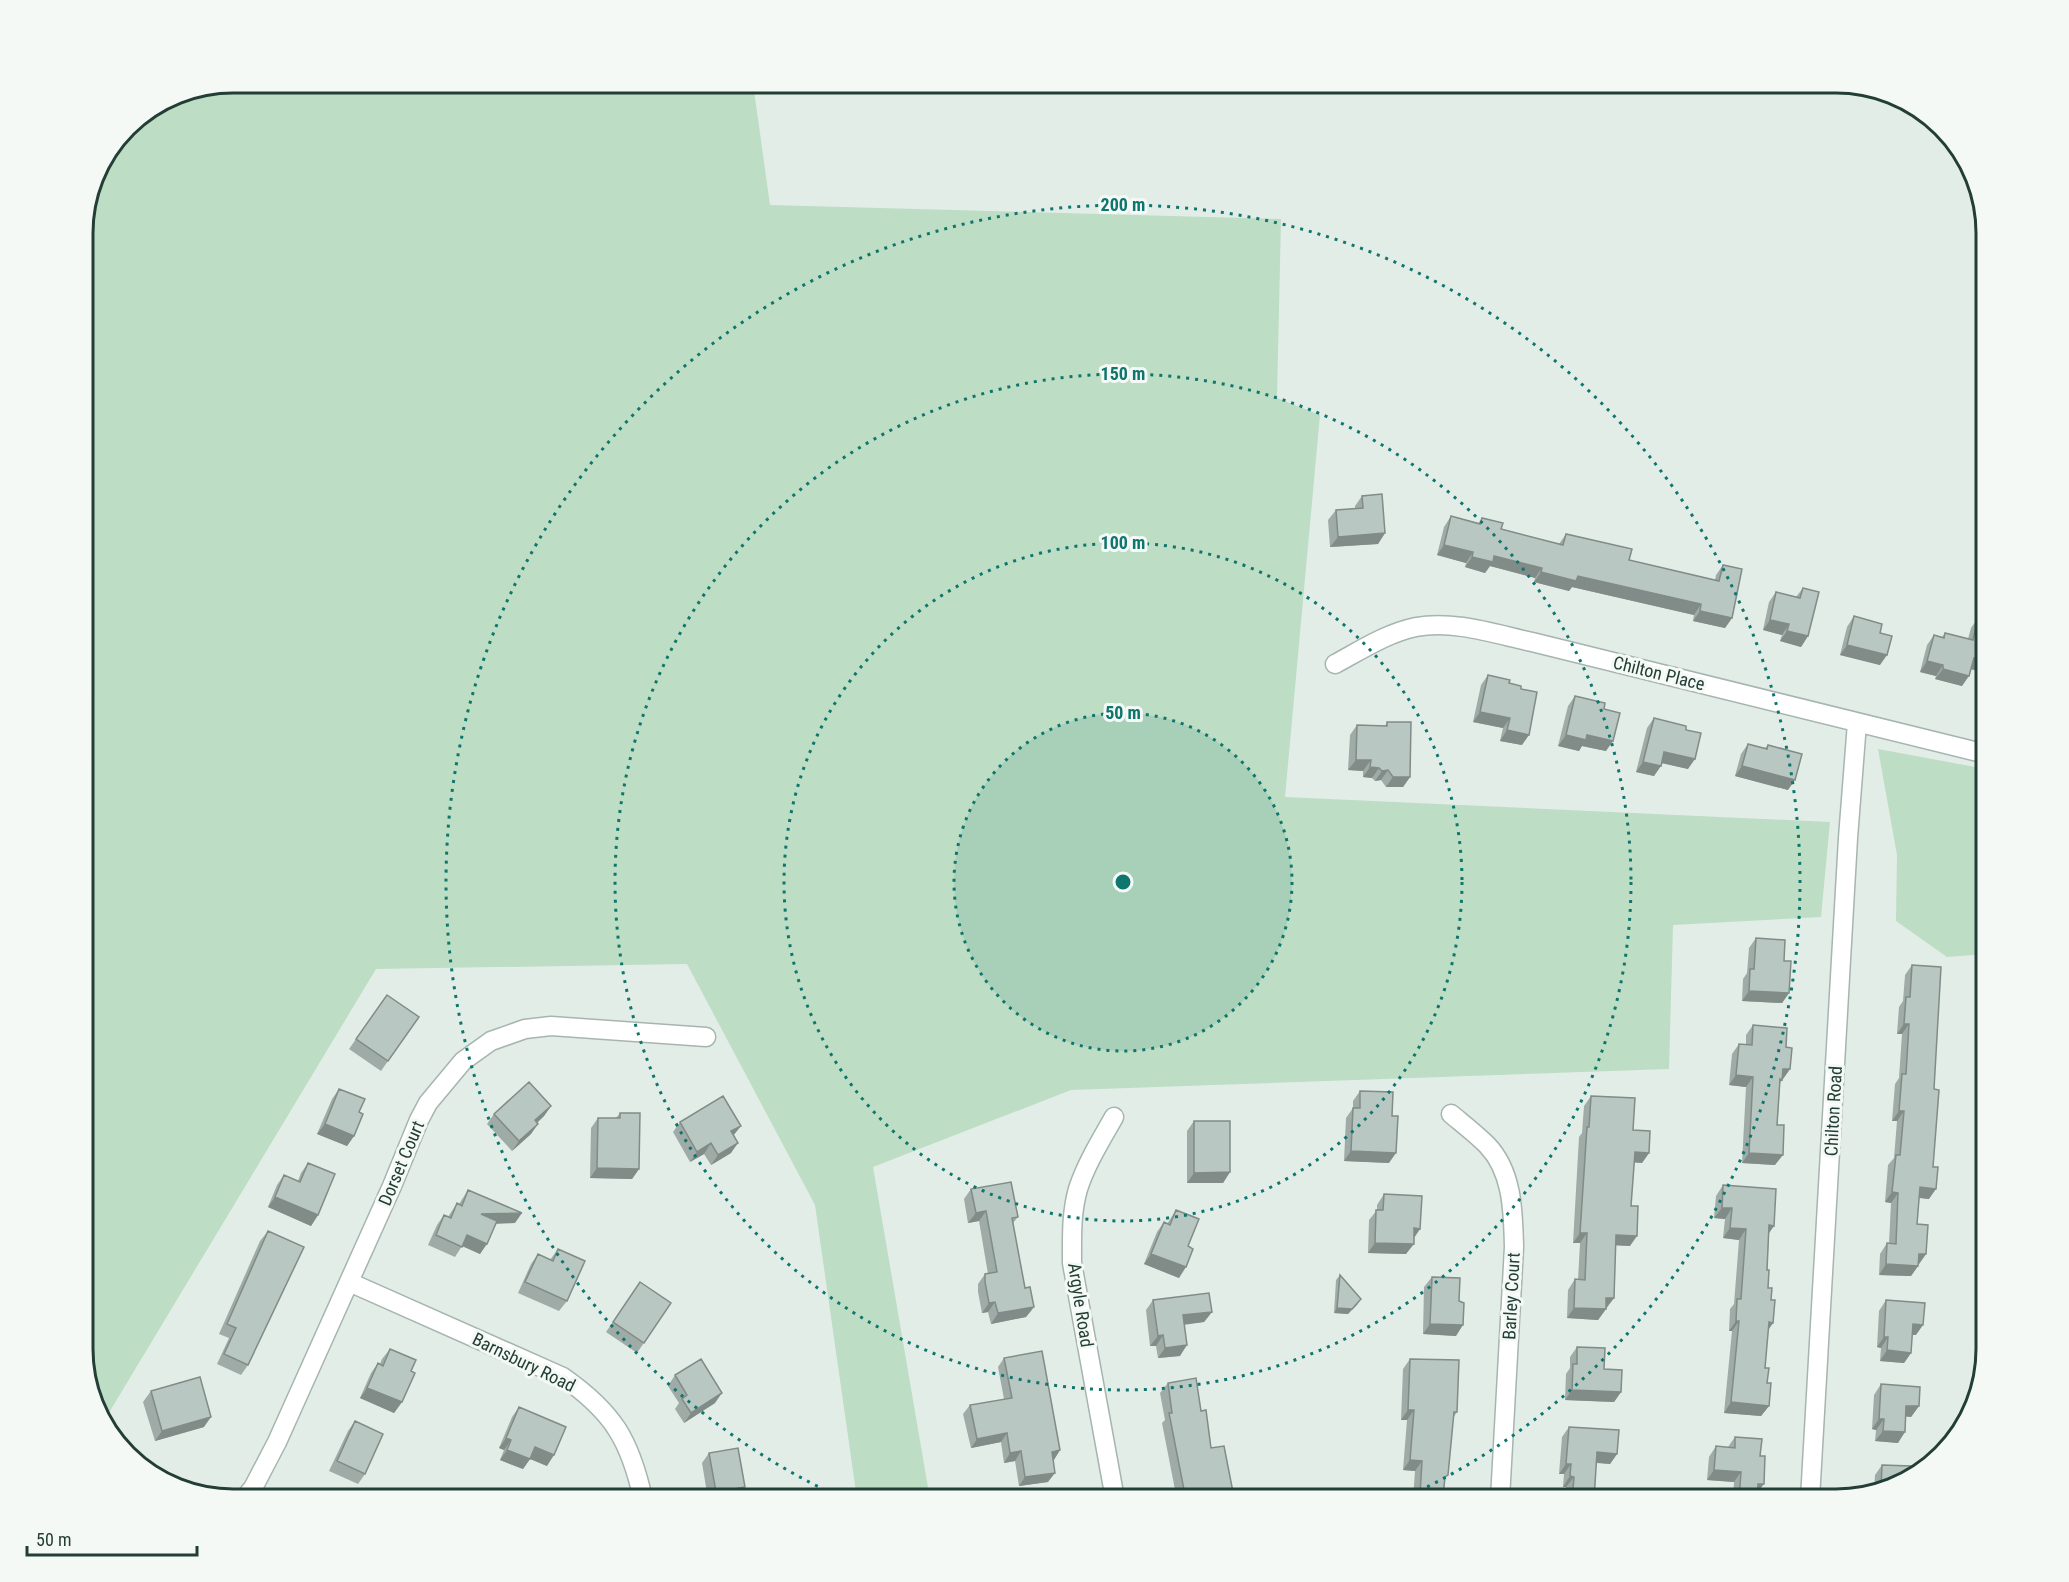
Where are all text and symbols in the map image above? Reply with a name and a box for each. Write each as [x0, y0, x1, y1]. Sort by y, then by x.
text: 200 m [1101, 194, 1145, 215]
text: 150 m [1101, 363, 1145, 384]
text: 100 m [1101, 532, 1145, 553]
street label: Chilton Place [1611, 651, 1707, 695]
text: 50 m [1105, 702, 1141, 723]
centre of rings [1113, 872, 1133, 892]
street label: Chilton Road [1820, 1065, 1846, 1157]
street label: Dorset Court [374, 1117, 428, 1209]
street label: Barley Court [1498, 1252, 1524, 1340]
street label: Argyle Road [1064, 1261, 1098, 1349]
street label: Barnsbury Road [469, 1328, 579, 1396]
scale bar [27, 1519, 196, 1557]
text: 50 m [36, 1529, 71, 1550]

